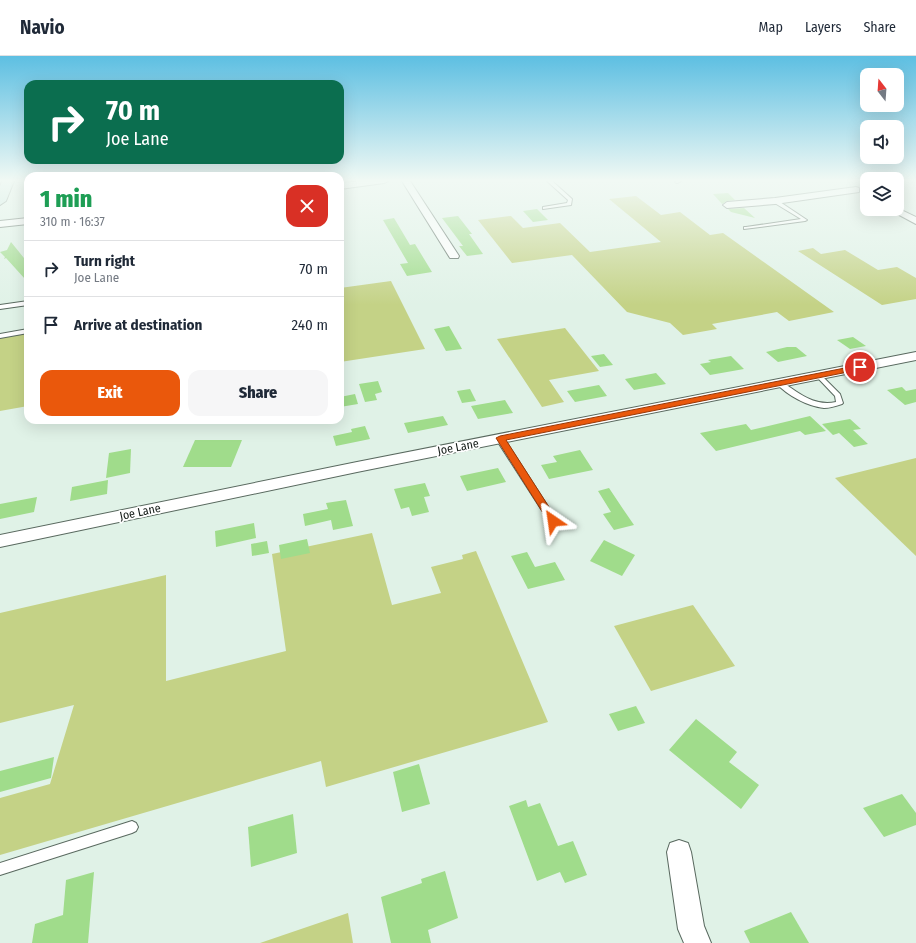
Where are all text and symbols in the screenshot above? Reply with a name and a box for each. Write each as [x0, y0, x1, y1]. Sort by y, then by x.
text: Navio [20, 16, 65, 39]
text: Map [759, 19, 783, 36]
text: Layers [805, 19, 841, 36]
text: Share [863, 19, 896, 36]
north arrow [860, 68, 904, 112]
map controls [860, 68, 904, 216]
text: 70 m [106, 94, 160, 127]
icon: right [40, 96, 92, 148]
button: sound [860, 120, 904, 164]
text: Joe Lane [106, 128, 169, 150]
button: layers [860, 172, 904, 216]
text: 1 min [40, 185, 92, 213]
button: close [286, 185, 328, 227]
text: 310 m · 16:37 [40, 214, 105, 229]
text: Turn right [74, 252, 135, 270]
icon: right [40, 258, 62, 280]
text: 70 m [299, 260, 328, 278]
text: Joe Lane [74, 270, 119, 285]
icon: arrive [40, 314, 62, 336]
text: Arrive at destination [74, 316, 202, 334]
text: 240 m [292, 316, 328, 334]
pin [843, 350, 877, 384]
icon: arrive [849, 356, 871, 378]
button: Exit [40, 370, 180, 416]
button: Share [188, 370, 328, 416]
street label: Joe Lane [436, 436, 480, 458]
position arrow [532, 500, 574, 542]
street label: Joe Lane [118, 501, 162, 523]

